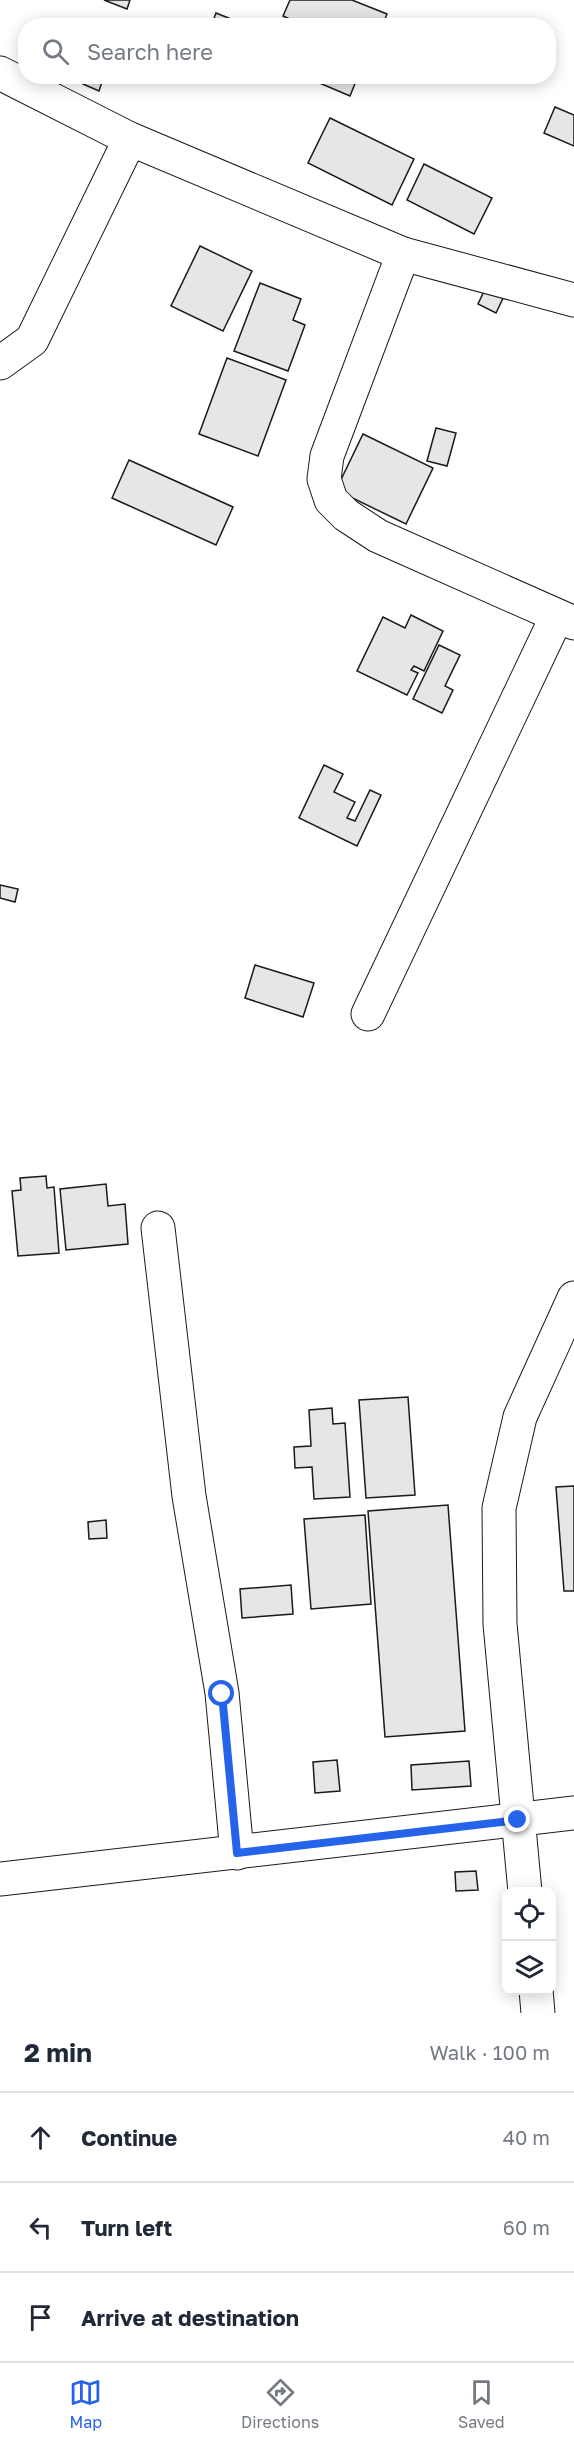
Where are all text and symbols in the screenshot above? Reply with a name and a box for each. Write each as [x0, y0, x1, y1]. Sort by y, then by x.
search box [18, 18, 556, 84]
icon: search [39, 35, 72, 68]
text: Search here [87, 38, 213, 65]
route start [208, 1680, 234, 1706]
route end [504, 1806, 530, 1832]
map controls [502, 1887, 556, 1995]
button: locate [502, 1887, 556, 1941]
button: layers [502, 1941, 556, 1995]
text: 2 min [24, 2037, 92, 2068]
text: Walk · 100 m [429, 2040, 550, 2064]
icon: ahead [24, 2121, 57, 2154]
text: Continue [81, 2124, 177, 2151]
text: 40 m [503, 2125, 550, 2149]
icon: left [24, 2211, 57, 2244]
text: Turn left [81, 2214, 172, 2241]
text: 60 m [503, 2215, 550, 2239]
icon: arrive [24, 2301, 57, 2334]
text: Arrive at destination [81, 2304, 299, 2331]
tab: Map [69, 2376, 102, 2432]
tab: Directions [241, 2376, 319, 2432]
tab: Saved [458, 2376, 505, 2432]

